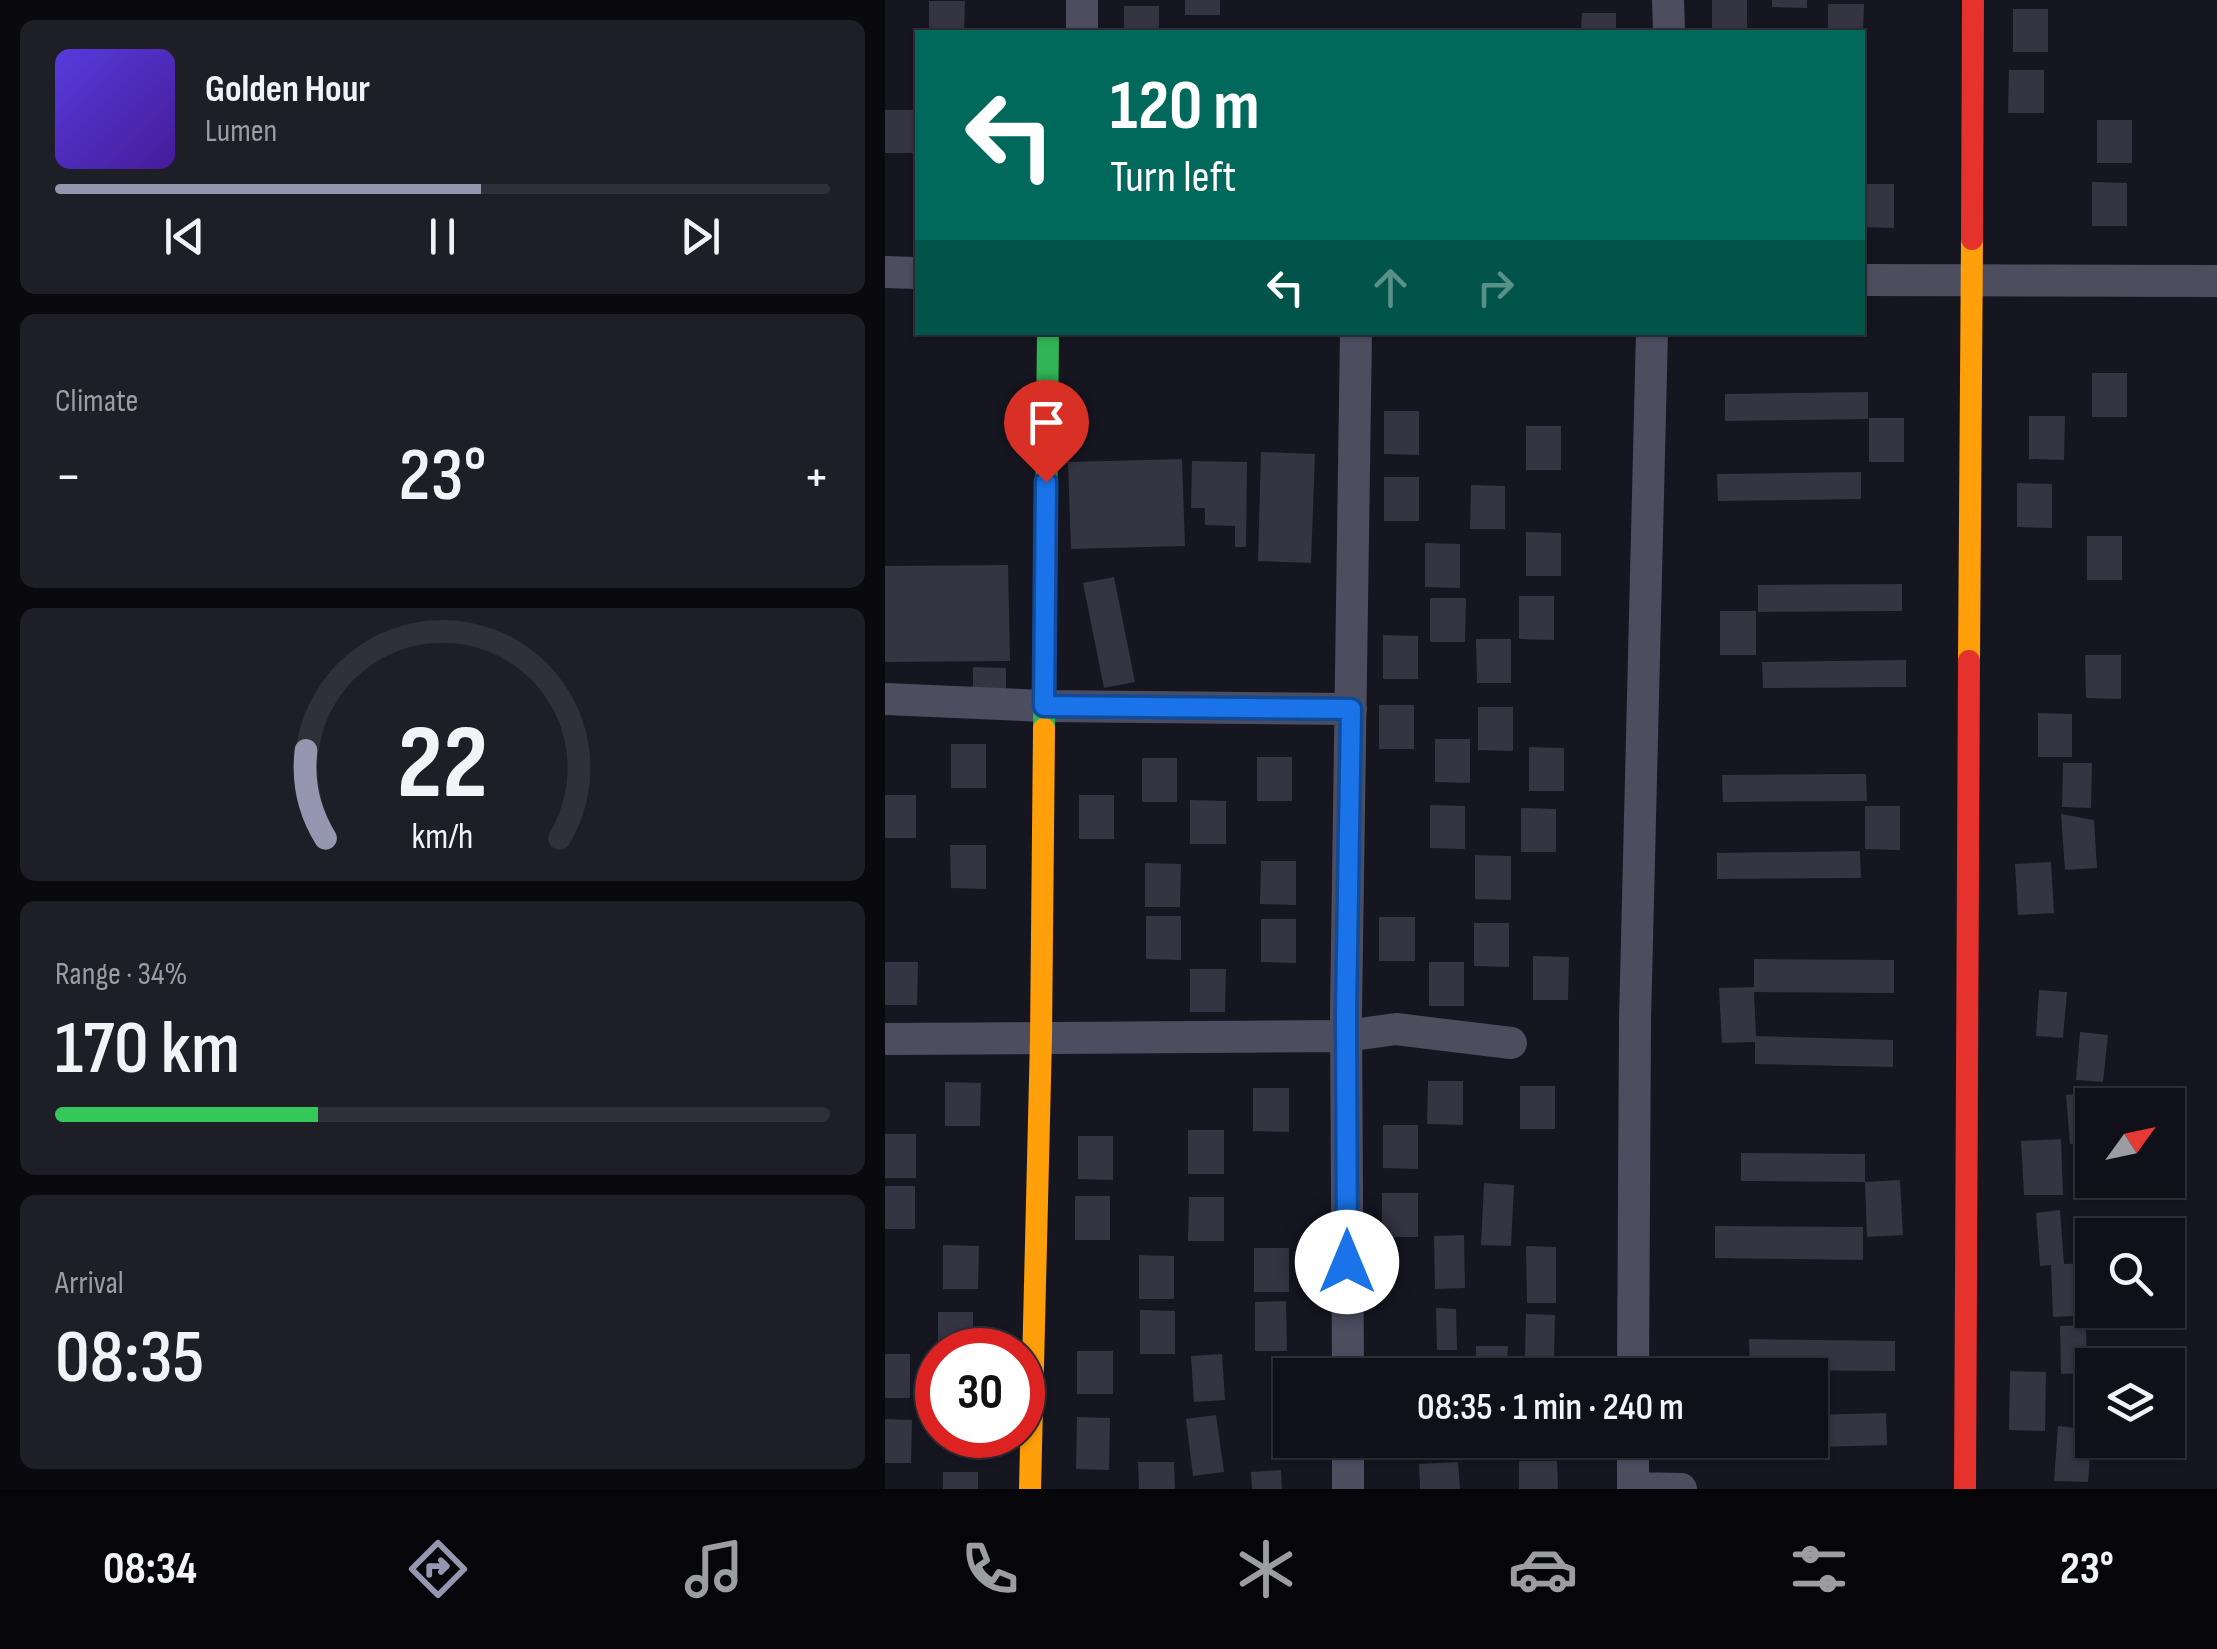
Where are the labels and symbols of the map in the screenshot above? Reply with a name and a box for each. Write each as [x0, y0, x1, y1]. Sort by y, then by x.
pin [1004, 380, 1089, 483]
north arrow [2075, 1088, 2185, 1198]
position arrow [1295, 1210, 1399, 1314]
speed limit sign: 30 [915, 1328, 1045, 1458]

